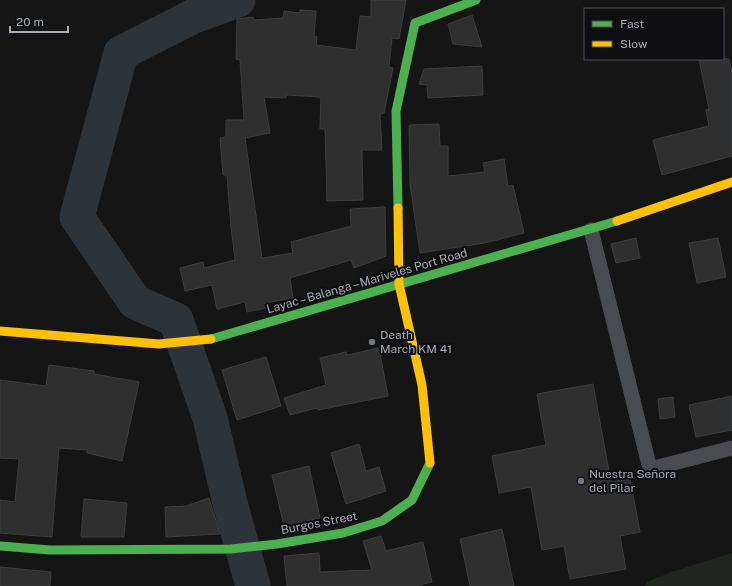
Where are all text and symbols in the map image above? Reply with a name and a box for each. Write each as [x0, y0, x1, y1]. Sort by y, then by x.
scale bar [10, 8, 68, 34]
legend [584, 8, 724, 60]
text: 20 m [16, 15, 44, 29]
text: Fast [620, 17, 645, 31]
text: Slow [620, 37, 648, 51]
street label: Layac – Balanga – Mariveles Port Road [265, 246, 469, 316]
place label: Death March KM 41 [380, 328, 452, 356]
marker: Death March KM 41 [367, 337, 377, 347]
place label: Nuestra Señora del Pilar [589, 467, 676, 495]
marker: Nuestra Señora del Pilar [576, 476, 586, 486]
street label: Burgos Street [280, 509, 359, 537]

